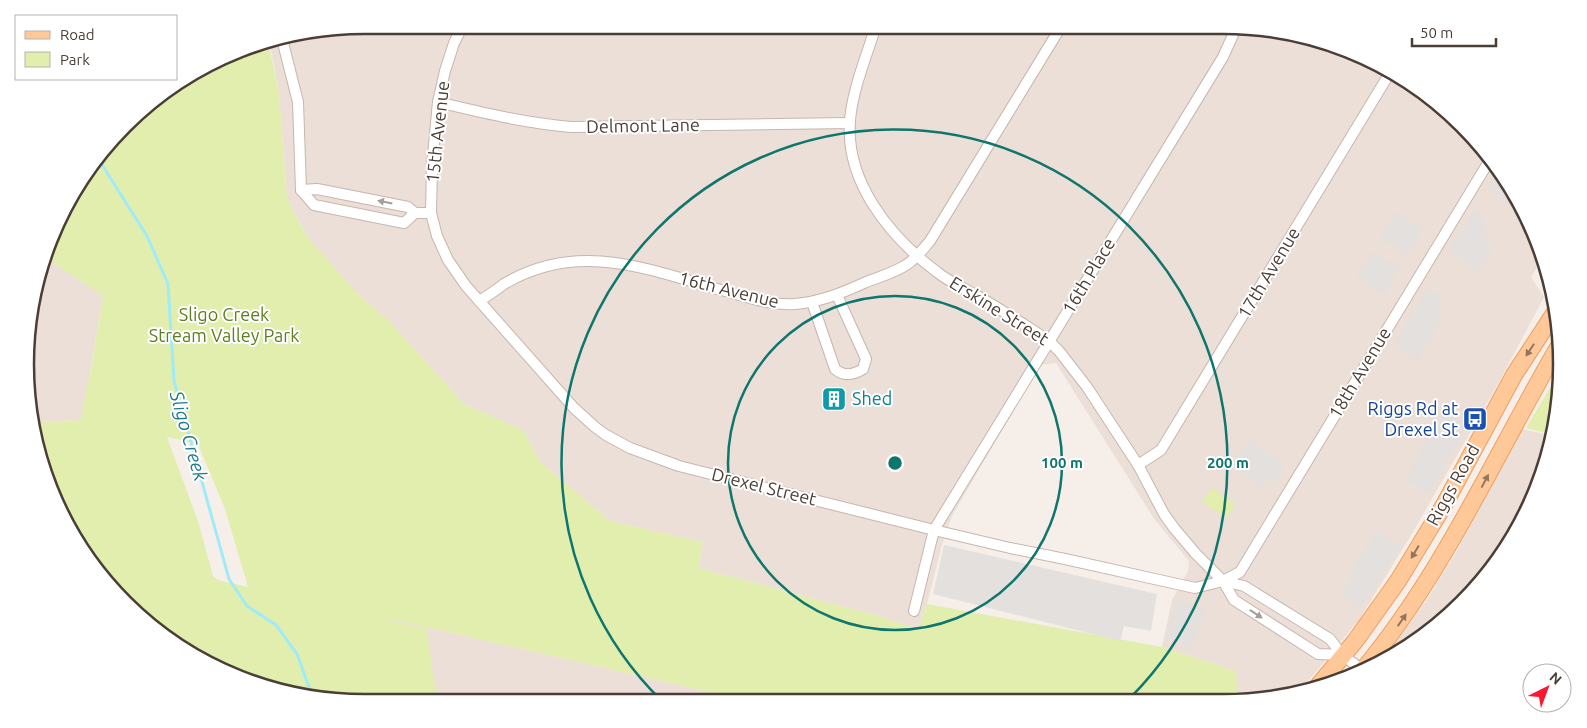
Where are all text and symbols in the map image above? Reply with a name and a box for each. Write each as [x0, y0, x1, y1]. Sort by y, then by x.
legend [15, 15, 178, 80]
scale bar [1412, 15, 1496, 47]
text: 50 m [1420, 24, 1453, 41]
text: Road [60, 26, 95, 43]
text: Park [60, 51, 90, 68]
street label: 15th Avenue [422, 80, 452, 184]
street label: Delmont Lane [586, 114, 700, 136]
one-way arrow [376, 198, 392, 206]
street label: 17th Avenue [1233, 223, 1303, 322]
street label: 16th Place [1058, 234, 1119, 317]
street label: 16th Avenue [677, 267, 781, 311]
street label: Erskine Street [946, 272, 1053, 349]
park label: Sligo Creek Stream Valley Park [149, 304, 299, 345]
street label: 18th Avenue [1324, 323, 1394, 422]
one-way arrow [1525, 343, 1535, 357]
building icon: Shed [821, 386, 847, 412]
water label: Sligo Creek [165, 387, 212, 484]
place label: Shed [852, 388, 892, 408]
place label: Riggs Rd at Drexel St [1368, 398, 1458, 439]
bus stop icon: Riggs Rd at Drexel St [1462, 406, 1488, 432]
street label: Riggs Road [1422, 440, 1483, 529]
centre of rings [886, 454, 904, 472]
text: 100 m [1041, 454, 1083, 471]
text: 200 m [1207, 454, 1249, 471]
street label: Drexel Street [710, 463, 819, 509]
one-way arrow [1481, 473, 1489, 488]
one-way arrow [1411, 546, 1420, 559]
one-way arrow [1250, 609, 1263, 619]
one-way arrow [1397, 613, 1407, 627]
north arrow [1522, 663, 1572, 713]
text: N [1546, 669, 1565, 688]

